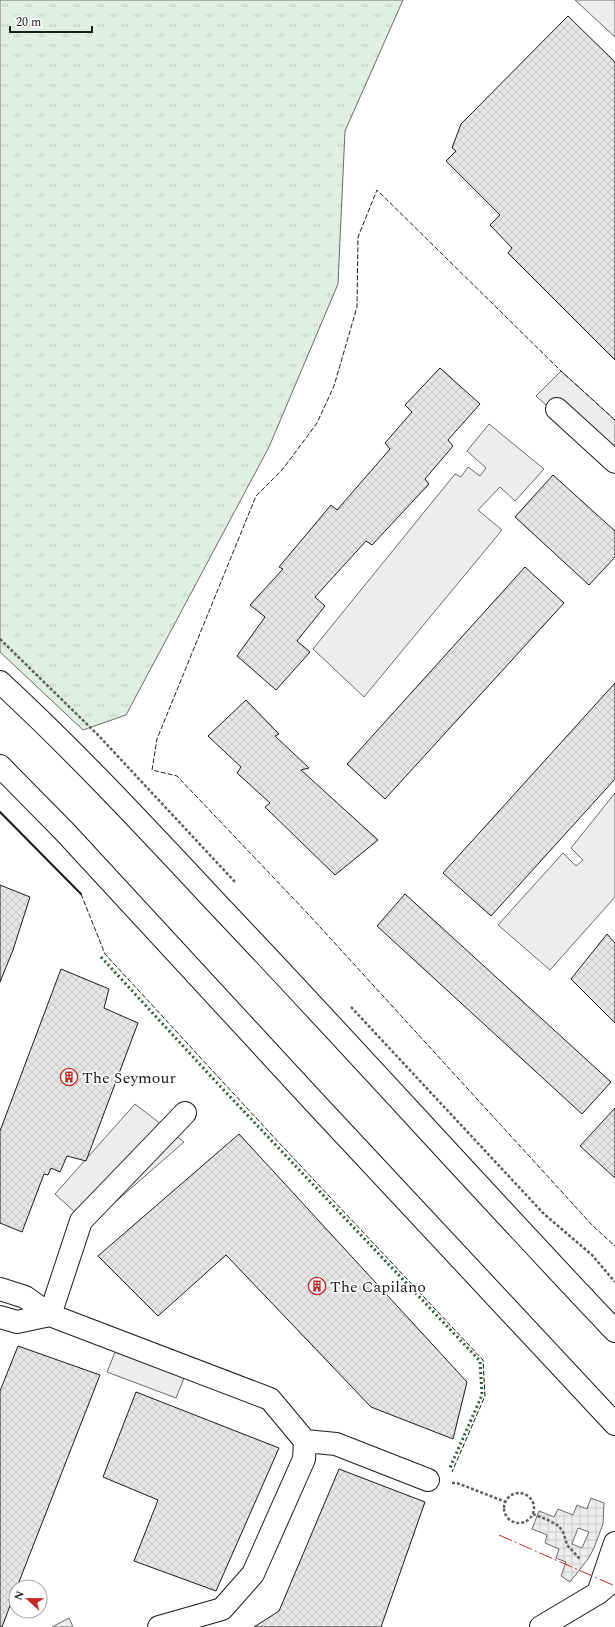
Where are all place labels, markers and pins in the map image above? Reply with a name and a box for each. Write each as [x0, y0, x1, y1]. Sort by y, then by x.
place label: The Seymour [82, 1066, 176, 1090]
building icon: The Seymour [59, 1067, 79, 1087]
place label: The Capilano [330, 1275, 426, 1299]
building icon: The Capilano [307, 1276, 327, 1296]

